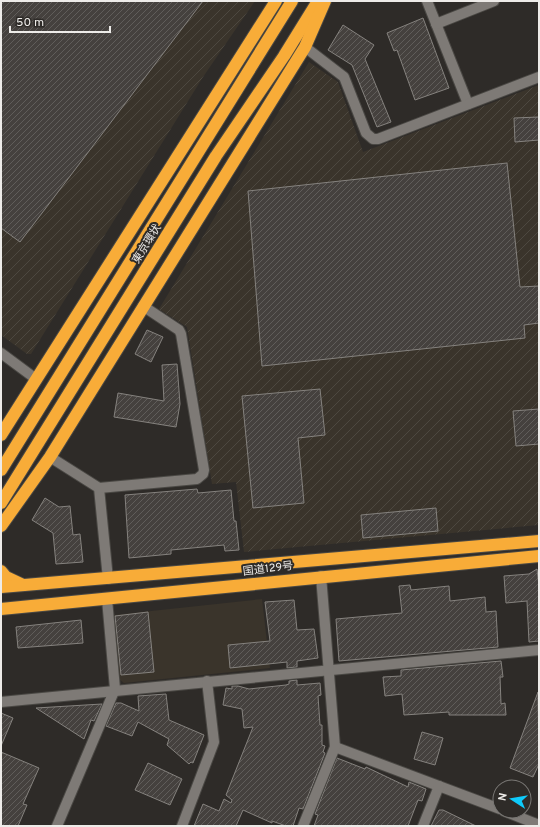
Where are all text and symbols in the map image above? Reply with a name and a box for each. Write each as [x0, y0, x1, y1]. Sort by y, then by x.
scale bar [10, 8, 110, 34]
text: 50 m [16, 15, 44, 31]
street label: 東京環状 [129, 221, 165, 266]
street label: 国道129号 [242, 559, 294, 579]
north arrow [492, 779, 532, 819]
text: N [496, 792, 511, 802]

